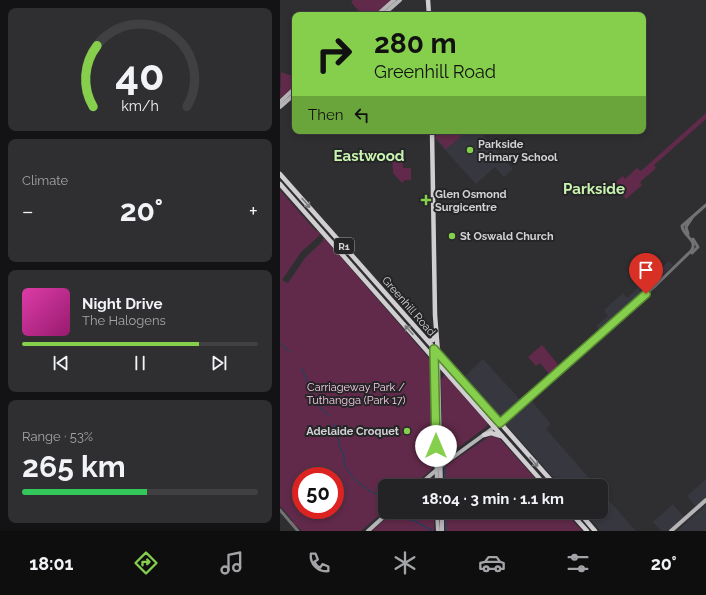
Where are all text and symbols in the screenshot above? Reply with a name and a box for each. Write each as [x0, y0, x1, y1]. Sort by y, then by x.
text: 280 m [374, 27, 457, 60]
icon: right [308, 28, 360, 80]
text: 40 [115, 51, 165, 100]
text: Greenhill Road [374, 61, 496, 82]
text: km/h [121, 98, 159, 114]
icon: left [351, 104, 373, 126]
text: Then [308, 106, 343, 124]
place label: Parkside Primary School [478, 138, 558, 164]
marker: Parkside Primary School [465, 145, 475, 155]
district label: Eastwood [334, 147, 405, 165]
text: Climate [22, 173, 68, 188]
district label: Parkside [563, 180, 625, 198]
place label: Glen Osmond Surgicentre [435, 188, 507, 214]
text: 20° [120, 193, 163, 228]
marker: Glen Osmond Surgicentre [420, 194, 432, 206]
text: − [22, 198, 34, 224]
text: + [249, 198, 258, 224]
one-way arrow [301, 198, 310, 209]
place label: St Oswald Church [460, 230, 554, 243]
marker: St Oswald Church [447, 231, 457, 241]
road number: R1 [334, 238, 354, 254]
pin [629, 253, 663, 294]
icon: arrive [635, 259, 657, 281]
street label: Greenhill Road [379, 274, 438, 339]
text: Night Drive [82, 295, 162, 313]
text: The Halogens [82, 313, 166, 328]
one-way arrow [404, 324, 413, 335]
icon: previous [50, 352, 72, 374]
icon: pause [129, 352, 151, 374]
icon: next [208, 352, 230, 374]
park label: Carriageway Park / Tuthangga (Park 17) [307, 381, 406, 407]
place label: Adelaide Croquet [306, 425, 400, 438]
position arrow [415, 425, 457, 467]
marker: Adelaide Croquet [402, 426, 412, 436]
text: Range · 53% [22, 429, 93, 444]
text: 265 km [22, 449, 126, 484]
one-way arrow [530, 456, 539, 467]
speed limit sign: 50 [292, 467, 344, 519]
text: 18:04 · 3 min · 1.1 km [422, 490, 564, 508]
icon: directions [132, 549, 160, 577]
icon: music [218, 549, 246, 577]
icon: phone [305, 549, 333, 577]
icon: climate [391, 549, 419, 577]
icon: car [478, 549, 506, 577]
icon: filters [564, 549, 592, 577]
text: 18:01 [29, 553, 73, 574]
text: 20° [651, 553, 677, 574]

